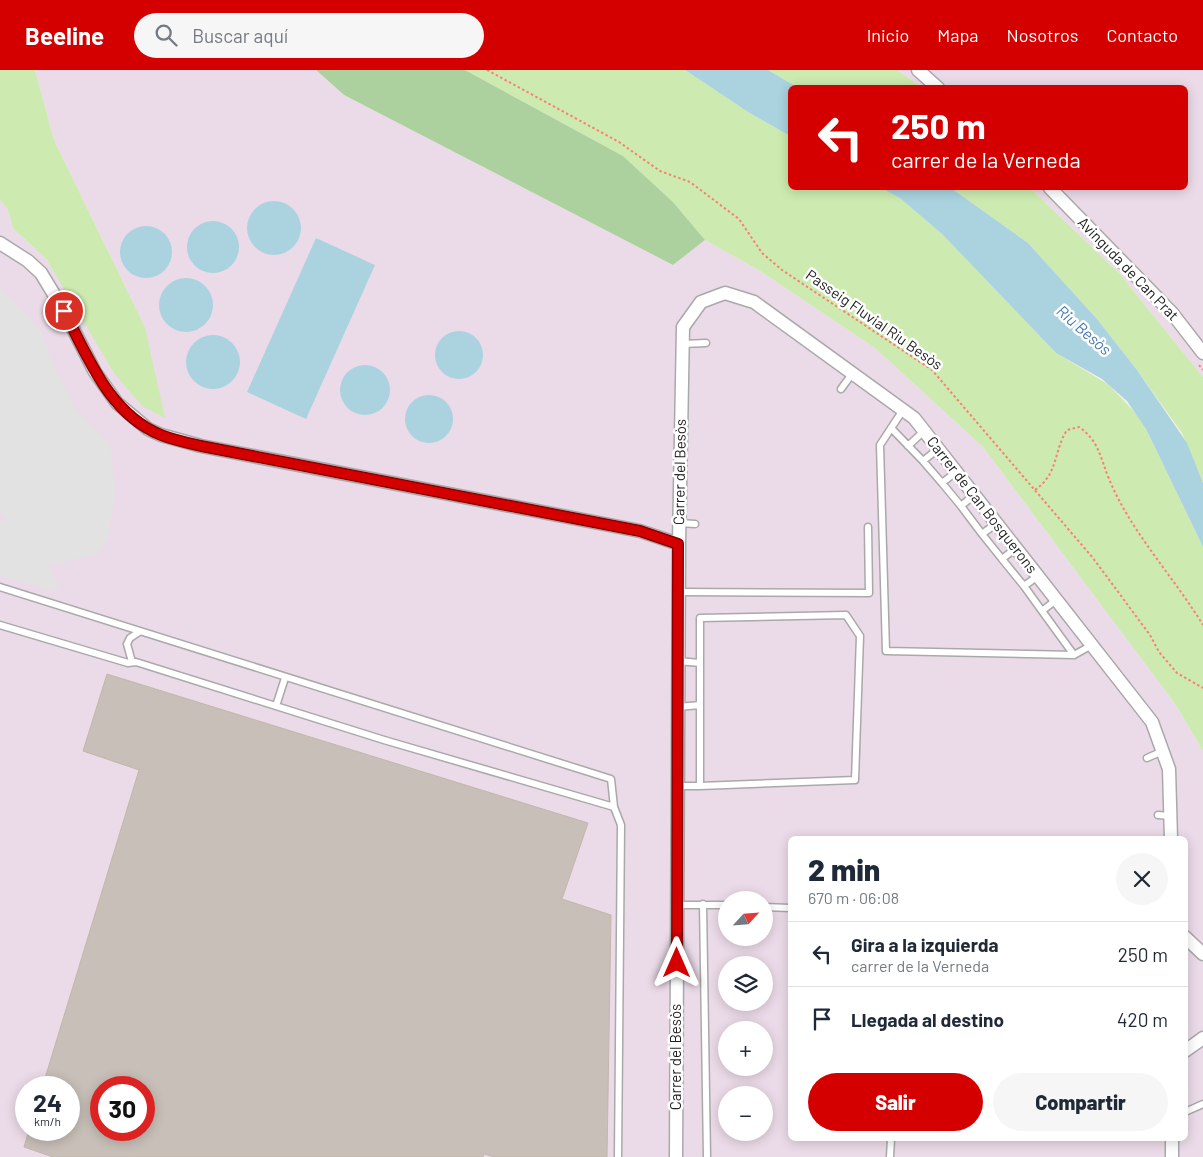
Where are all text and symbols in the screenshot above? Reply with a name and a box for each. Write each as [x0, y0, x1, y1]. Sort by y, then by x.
search box [134, 13, 484, 58]
text: Beeline [25, 21, 104, 50]
icon: search [152, 21, 180, 49]
text: Buscar aquí [192, 24, 288, 47]
text: Inicio [867, 24, 909, 46]
text: Mapa [937, 24, 979, 46]
text: Nosotros [1007, 24, 1078, 46]
text: Contacto [1106, 24, 1178, 46]
text: 250 m [891, 104, 986, 146]
icon: left [808, 105, 873, 170]
text: carrer de la Verneda [891, 146, 1081, 172]
street label: Avinguda de Can Prat [1075, 213, 1183, 324]
street label: Passeig Fluvial Riu Besòs [803, 265, 946, 373]
pin [43, 290, 85, 332]
icon: arrive [50, 297, 78, 325]
water label: Riu Besòs [1053, 301, 1116, 359]
street label: Carrer del Besòs [669, 419, 689, 525]
street label: Carrer de Can Bosquerons [924, 432, 1042, 576]
text: 2 min [808, 851, 880, 887]
button: close [1116, 853, 1168, 905]
text: 670 m · 06:08 [808, 888, 899, 907]
north arrow [718, 891, 772, 946]
map controls [718, 891, 773, 1141]
text: Gira a la izquierda [851, 933, 999, 956]
position arrow [650, 936, 702, 988]
icon: left [808, 940, 836, 968]
text: 250 m [1118, 943, 1168, 966]
button: layers [718, 956, 773, 1011]
text: carrer de la Verneda [851, 956, 989, 975]
street label: Carrer del Besòs [666, 1004, 684, 1110]
icon: arrive [808, 1005, 836, 1033]
text: Llegada al destino [851, 1008, 1004, 1031]
text: 420 m [1117, 1008, 1168, 1031]
button: + [718, 1021, 773, 1076]
button: Salir [808, 1073, 983, 1131]
button: Compartir [993, 1073, 1168, 1131]
speed limit sign: 30 [90, 1076, 155, 1141]
button: − [718, 1086, 773, 1141]
text: 24 [33, 1087, 62, 1117]
text: km/h [34, 1114, 61, 1128]

